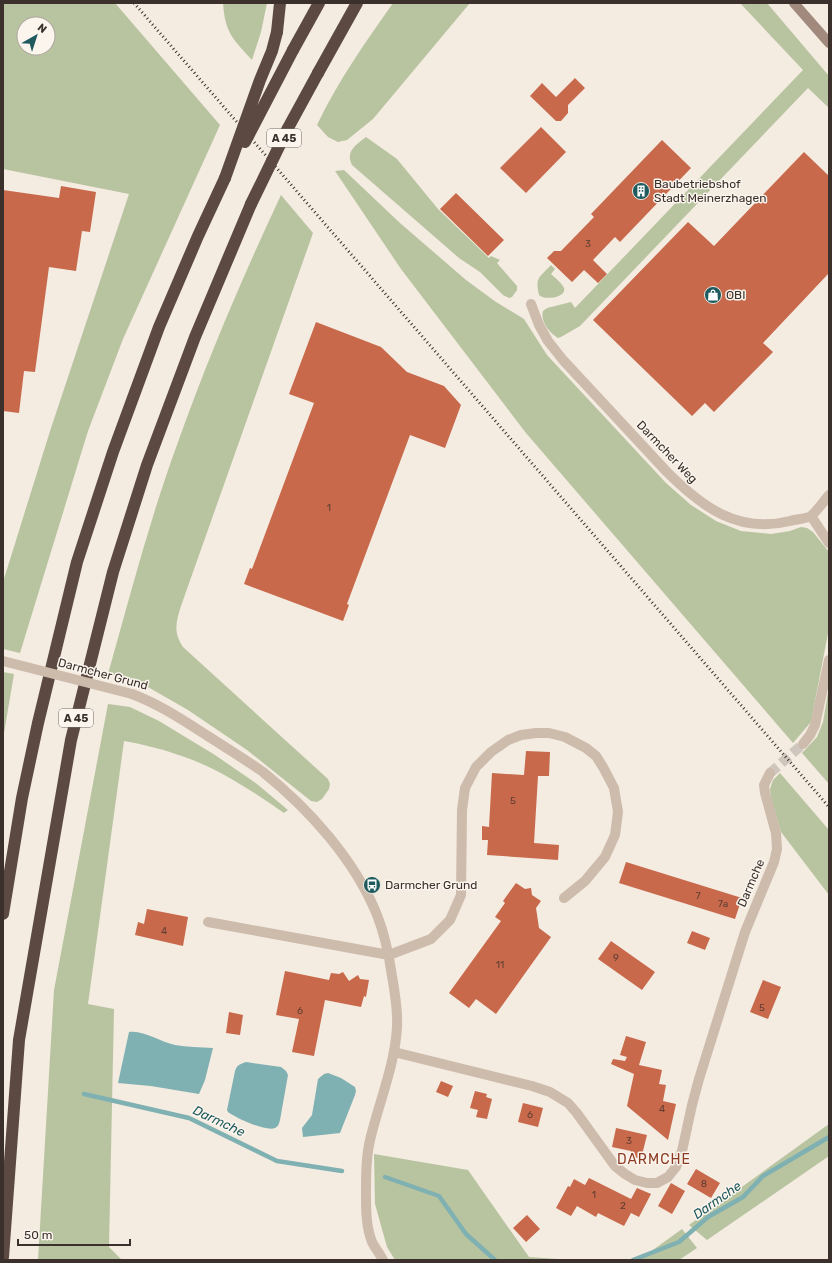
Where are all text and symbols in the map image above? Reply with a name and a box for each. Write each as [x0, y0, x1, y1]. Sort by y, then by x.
north arrow [16, 16, 56, 56]
text: N [35, 21, 49, 36]
road number: A 45 [267, 129, 301, 147]
place label: Baubetriebshof Stadt Meinerzhagen [654, 177, 766, 205]
building icon: Baubetriebshof Stadt Meinerzhagen [631, 181, 651, 201]
house number: 3 [585, 238, 591, 250]
shop icon: OBI [703, 285, 723, 305]
place label: OBI [726, 288, 745, 302]
street label: Darmcher Weg [634, 418, 700, 486]
house number: 1 [327, 502, 331, 514]
street label: Darmcher Grund [57, 655, 149, 693]
road number: A 45 [59, 709, 93, 727]
house number: 5 [510, 795, 516, 807]
street label: Darmche [735, 857, 767, 909]
bus stop icon: Darmcher Grund [362, 875, 382, 895]
place label: Darmcher Grund [385, 878, 477, 892]
house number: 7 [695, 890, 701, 902]
house number: 7a [718, 898, 728, 910]
house number: 4 [161, 925, 167, 937]
house number: 9 [613, 952, 619, 964]
house number: 11 [496, 959, 504, 971]
house number: 5 [759, 1002, 765, 1014]
house number: 6 [297, 1005, 303, 1017]
water label: Darmche [191, 1102, 247, 1140]
house number: 4 [659, 1103, 665, 1115]
house number: 6 [527, 1109, 533, 1121]
house number: 3 [626, 1135, 632, 1147]
district label: DARMCHE [617, 1151, 691, 1168]
water label: Darmche [690, 1178, 744, 1222]
house number: 8 [701, 1178, 707, 1190]
house number: 1 [592, 1189, 596, 1201]
house number: 2 [620, 1200, 626, 1212]
scale bar [18, 1221, 130, 1247]
text: 50 m [24, 1228, 52, 1242]

